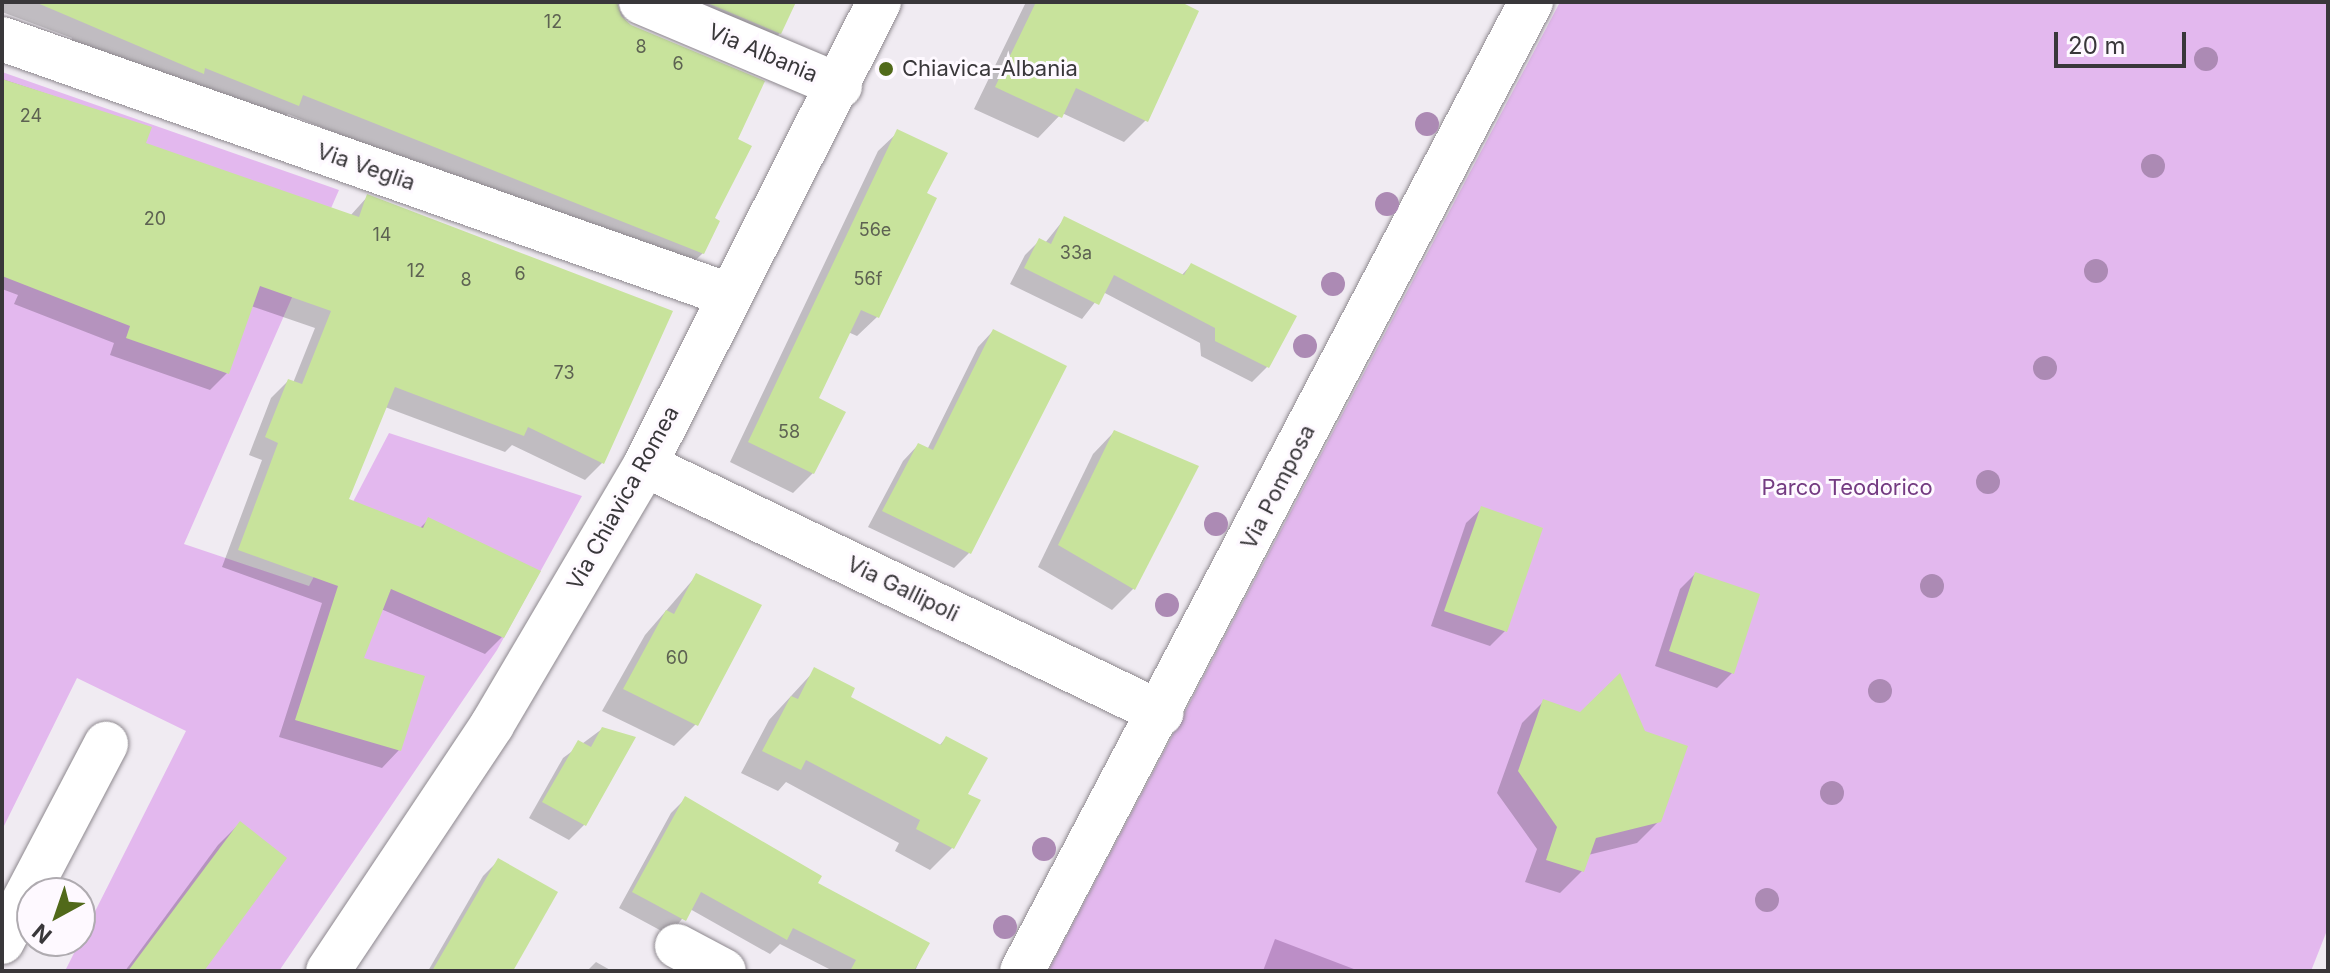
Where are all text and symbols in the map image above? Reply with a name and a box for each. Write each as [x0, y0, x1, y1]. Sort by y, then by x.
house number: 12 [544, 11, 562, 33]
scale bar [2058, 16, 2190, 66]
street label: Via Albania [704, 18, 822, 88]
text: 20 m [2068, 31, 2126, 60]
house number: 8 [635, 36, 647, 58]
house number: 6 [672, 53, 684, 75]
place label: Chiavica-Albania [902, 56, 1078, 82]
marker: Chiavica-Albania [877, 60, 895, 78]
house number: 24 [20, 105, 42, 127]
street label: Via Veglia [313, 138, 419, 196]
house number: 20 [144, 208, 166, 230]
house number: 56e [859, 219, 891, 241]
house number: 14 [373, 224, 391, 246]
house number: 33a [1060, 242, 1092, 264]
house number: 12 [407, 260, 425, 282]
house number: 6 [514, 263, 526, 285]
house number: 56f [854, 268, 882, 290]
house number: 8 [460, 269, 472, 291]
house number: 73 [553, 362, 575, 384]
street label: Via Chiavica Romea [561, 401, 685, 595]
street label: Via Pomposa [1235, 420, 1321, 554]
house number: 58 [778, 421, 800, 443]
park label: Parco Teodorico [1761, 475, 1933, 501]
street label: Via Gallipoli [843, 551, 963, 627]
house number: 60 [666, 647, 688, 669]
north arrow [16, 877, 96, 957]
text: N [27, 919, 57, 949]

